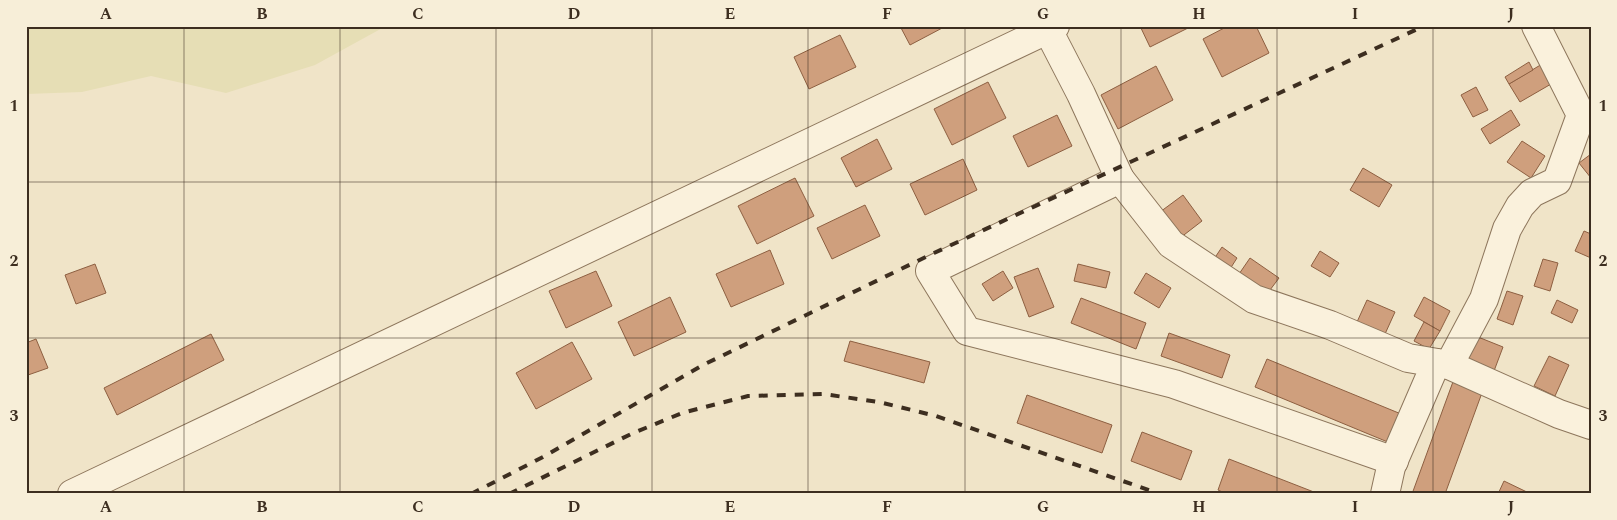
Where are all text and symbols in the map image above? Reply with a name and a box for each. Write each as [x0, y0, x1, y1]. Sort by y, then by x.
text: A [100, 2, 113, 26]
text: B [256, 2, 268, 26]
text: C [412, 2, 424, 26]
text: D [568, 2, 581, 26]
text: E [725, 2, 735, 26]
text: F [882, 2, 892, 26]
text: G [1037, 2, 1049, 26]
text: H [1192, 2, 1206, 26]
text: I [1352, 2, 1358, 26]
text: J [1508, 2, 1515, 26]
text: 1 [10, 94, 18, 118]
text: 1 [1599, 94, 1607, 118]
text: 2 [10, 249, 19, 273]
text: 2 [1599, 249, 1608, 273]
text: 3 [10, 404, 19, 428]
text: 3 [1599, 404, 1608, 428]
text: A [100, 495, 113, 519]
text: B [256, 495, 268, 519]
text: C [412, 495, 424, 519]
text: D [568, 495, 581, 519]
text: E [725, 495, 735, 519]
text: F [882, 495, 892, 519]
text: G [1037, 495, 1049, 519]
text: H [1192, 495, 1206, 519]
text: I [1352, 495, 1358, 519]
text: J [1508, 495, 1515, 519]

